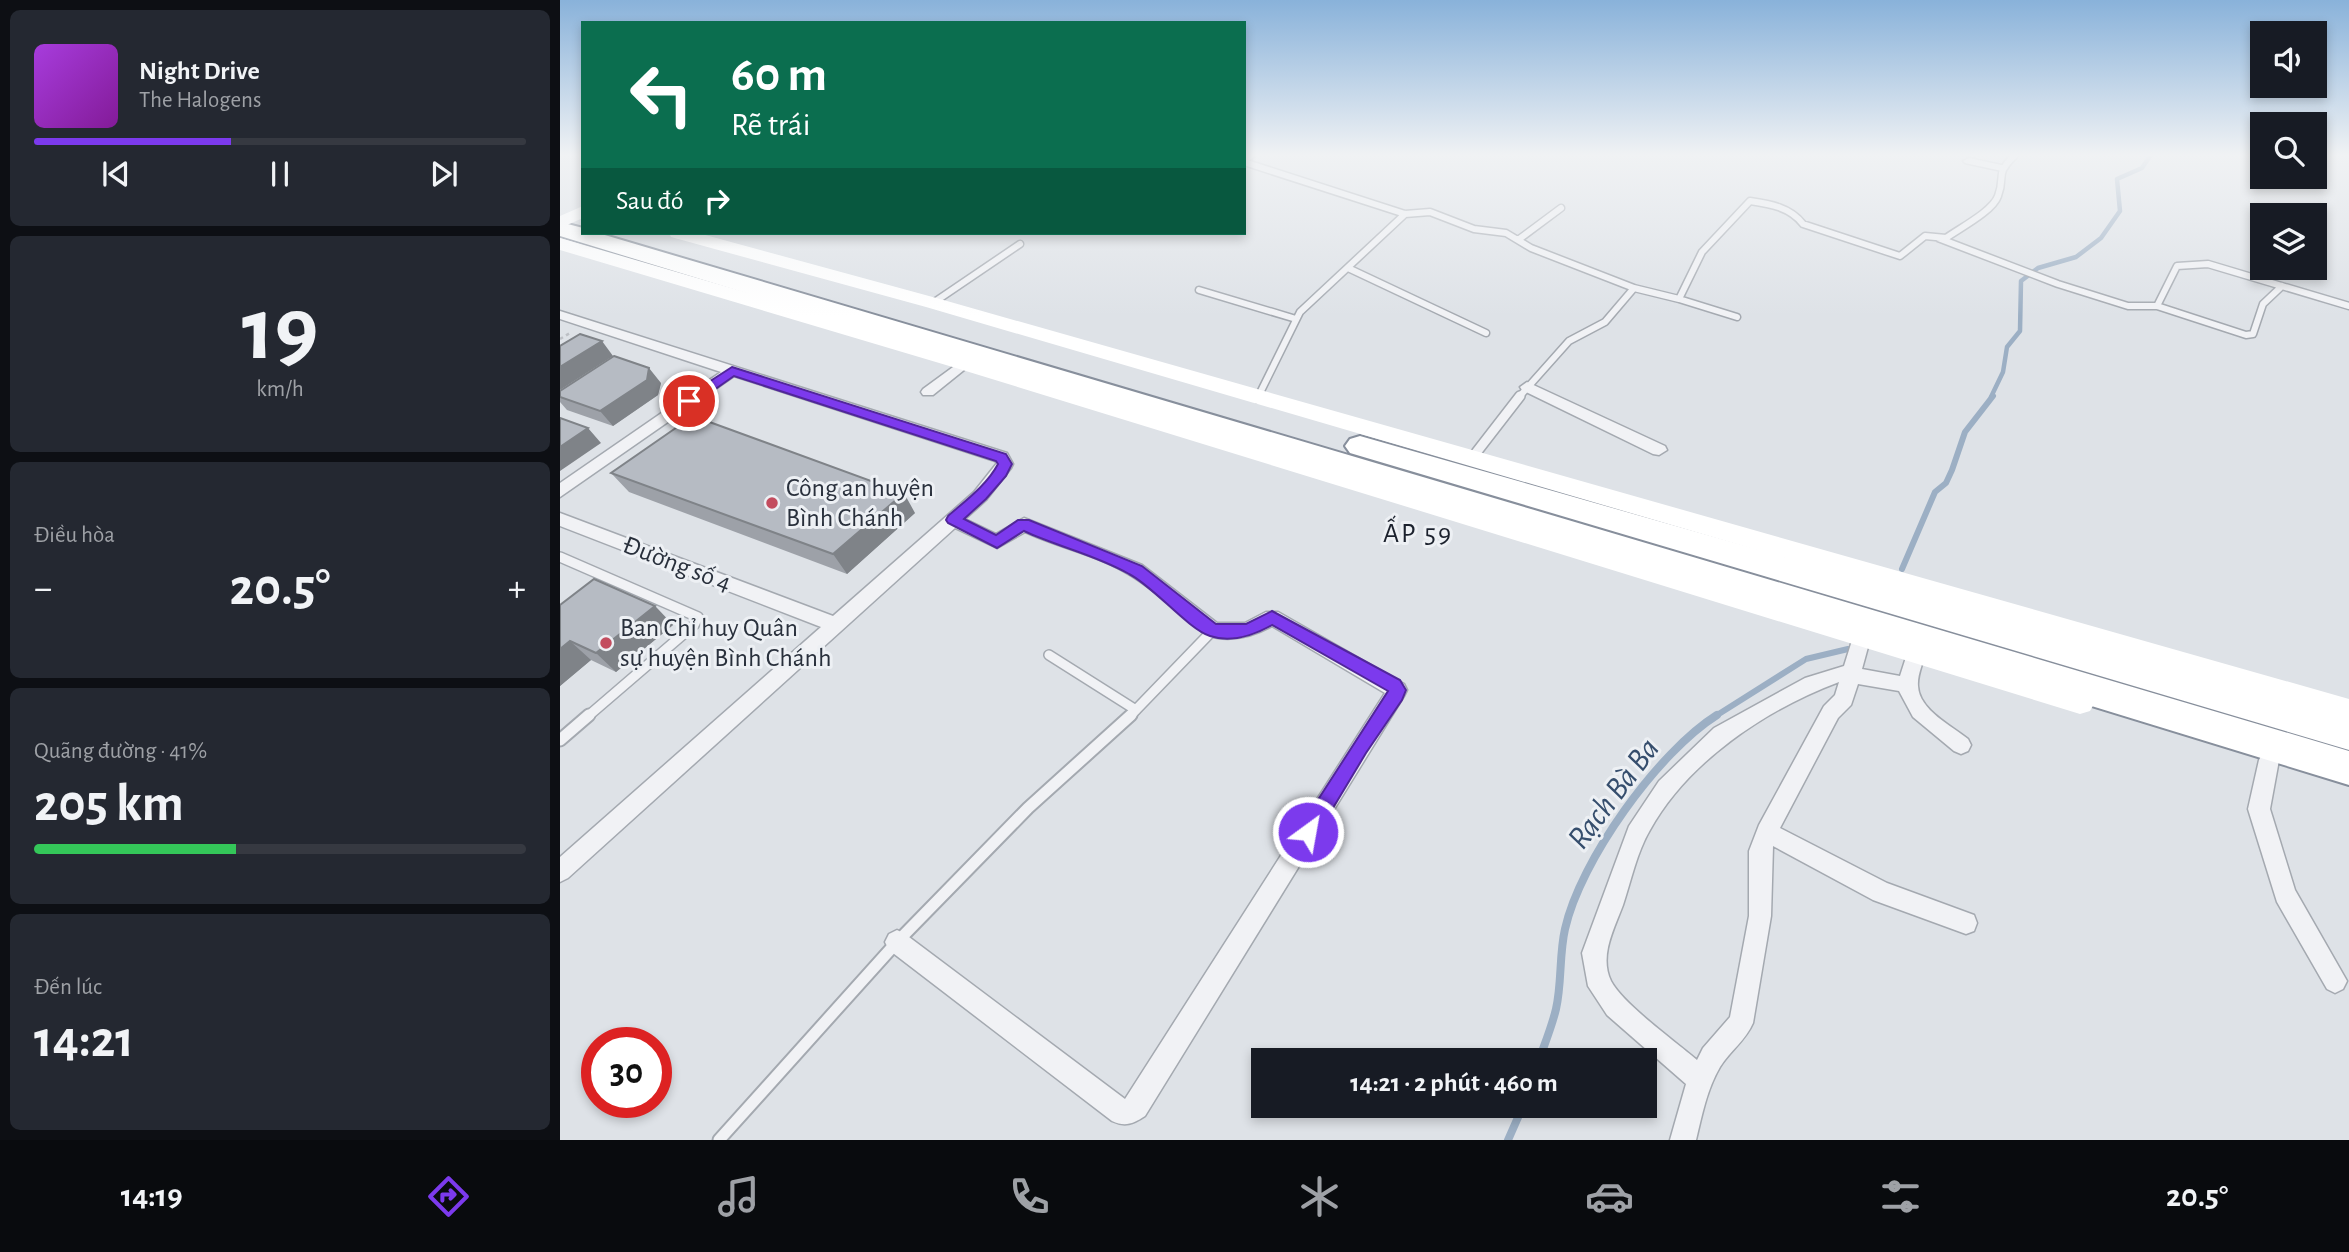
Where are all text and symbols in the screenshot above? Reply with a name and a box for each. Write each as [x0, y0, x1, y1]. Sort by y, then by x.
map controls [2250, 21, 2327, 280]
button: sound [2250, 21, 2327, 98]
icon: left [616, 49, 707, 140]
text: 60 m [731, 51, 827, 100]
text: Night Drive [139, 58, 260, 84]
text: The Halogens [139, 89, 261, 112]
text: Rẽ trái [731, 109, 810, 141]
button: search [2250, 112, 2327, 189]
icon: previous [97, 155, 135, 193]
icon: pause [261, 155, 299, 193]
icon: next [425, 155, 463, 193]
icon: right [698, 182, 736, 220]
text: Sau đó [616, 188, 684, 214]
button: layers [2250, 203, 2327, 280]
text: 19 [242, 285, 318, 376]
pin [659, 371, 719, 431]
text: km/h [256, 378, 304, 401]
icon: arrive [670, 382, 708, 420]
place label: Công an huyện Bình Chánh [786, 475, 934, 531]
marker: Công an huyện Bình Chánh [764, 495, 780, 511]
district label: ẤP 59 [1383, 515, 1453, 548]
text: Điều hòa [34, 524, 115, 547]
street label: Đường số 4 [619, 532, 735, 596]
text: 20.5° [229, 562, 331, 614]
text: − [34, 570, 52, 608]
text: + [508, 570, 526, 608]
place label: Ban Chỉ huy Quân sự huyện Bình Chánh [620, 615, 831, 671]
marker: Ban Chỉ huy Quân sự huyện Bình Chánh [598, 635, 614, 651]
water label: Rạch Bà Ba [1562, 732, 1666, 856]
text: Quãng đường · 41% [34, 740, 207, 763]
text: 205 km [34, 778, 184, 830]
position arrow [1271, 795, 1345, 869]
text: Đến lúc [34, 976, 102, 999]
text: 14:21 [34, 1014, 134, 1066]
speed limit sign: 30 [581, 1027, 672, 1118]
text: 14:21 · 2 phút · 460 m [1350, 1070, 1558, 1096]
icon: directions [424, 1172, 473, 1221]
icon: music [714, 1172, 763, 1221]
icon: phone [1005, 1172, 1054, 1221]
icon: climate [1295, 1172, 1344, 1221]
icon: car [1585, 1172, 1634, 1221]
icon: filters [1876, 1172, 1925, 1221]
text: 14:19 [121, 1180, 183, 1212]
text: 20.5° [2166, 1180, 2228, 1212]

